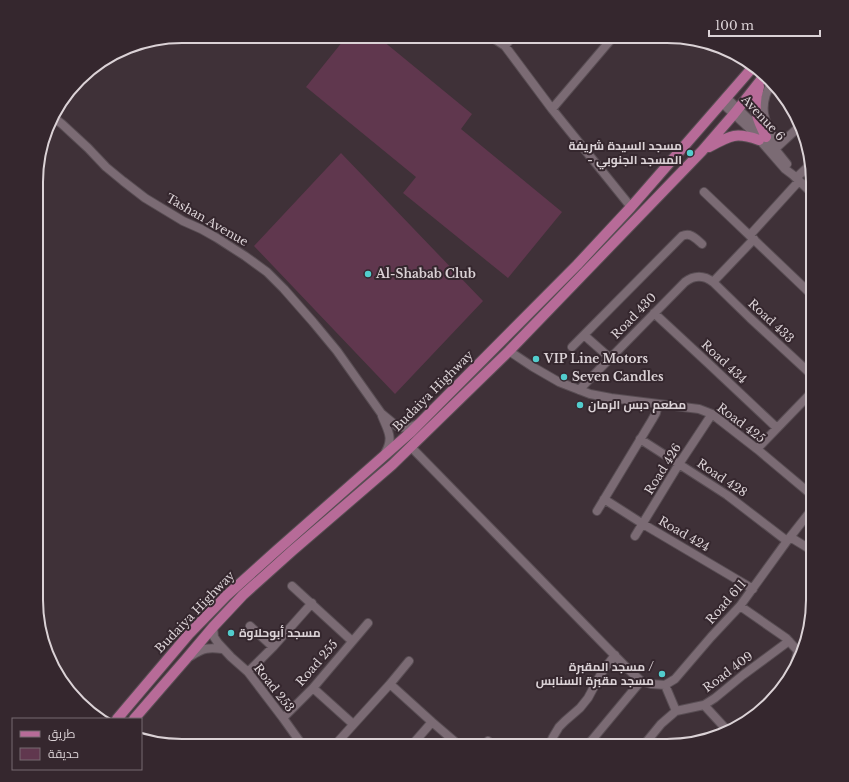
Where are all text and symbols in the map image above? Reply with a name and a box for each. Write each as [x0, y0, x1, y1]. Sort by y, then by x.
scale bar [709, 12, 820, 38]
text: 100 m [715, 18, 754, 33]
street label: Avenue 6 [738, 91, 788, 144]
place label: مسجد السيدة شريفة - المسجد الجنوبي [569, 138, 682, 170]
marker: مسجد السيدة شريفة - المسجد الجنوبي [685, 148, 695, 158]
street label: Tashan Avenue [164, 190, 251, 249]
place label: Al-Shabab Club [375, 266, 476, 281]
marker: Al-Shabab Club [363, 269, 373, 279]
street label: Road 430 [608, 289, 659, 342]
street label: Road 433 [745, 296, 797, 346]
street label: Road 434 [698, 337, 750, 386]
street label: Budaiya Highway [389, 347, 476, 434]
place label: VIP Line Motors [543, 351, 648, 366]
marker: VIP Line Motors [531, 354, 541, 364]
place label: Seven Candles [572, 369, 664, 384]
marker: Seven Candles [559, 372, 569, 382]
place label: مطعم دبس الرمان [588, 397, 686, 413]
marker: مطعم دبس الرمان [575, 400, 585, 410]
street label: Road 425 [714, 400, 769, 446]
street label: Road 426 [641, 440, 684, 497]
street label: Road 428 [694, 455, 750, 500]
street label: Road 424 [656, 513, 713, 554]
street label: Budaiya Highway [152, 567, 238, 656]
street label: Road 611 [702, 576, 749, 627]
place label: مسجد أبوحلاوة [239, 625, 321, 641]
marker: مسجد أبوحلاوة [226, 628, 236, 638]
street label: Road 255 [292, 636, 341, 689]
street label: Road 409 [700, 648, 756, 695]
place label: مسجد المقبرة / مسجد مقبرة السنابس [536, 659, 654, 689]
street label: Road 253 [251, 661, 298, 715]
marker: مسجد المقبرة / مسجد مقبرة السنابس [657, 669, 667, 679]
legend [12, 718, 142, 770]
text: طريق [48, 726, 76, 741]
text: حديقة [48, 746, 79, 761]

